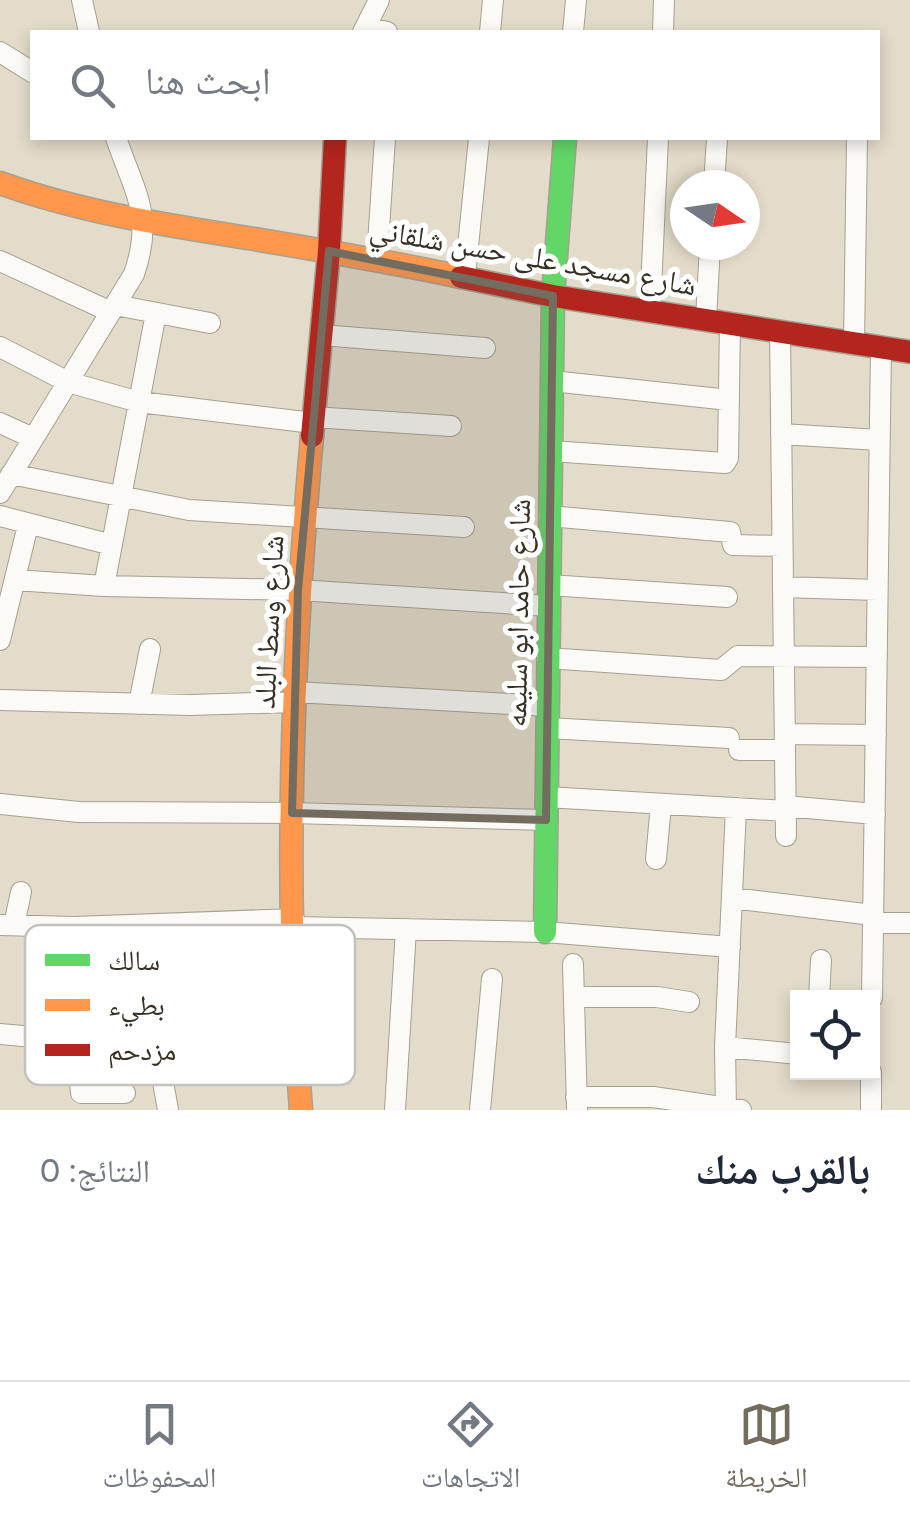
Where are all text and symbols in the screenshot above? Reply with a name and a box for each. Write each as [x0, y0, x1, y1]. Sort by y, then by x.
search box [30, 30, 880, 140]
icon: search [65, 58, 120, 113]
text: ابحث هنا [145, 59, 271, 105]
north arrow [670, 170, 760, 260]
street label: شارع مسجد على حسن شلقاني [366, 211, 699, 309]
street label: شارع حامد ابو سليمه [498, 499, 539, 727]
street label: شارع وسط البلد [246, 534, 293, 710]
legend [25, 925, 355, 1085]
text: سالك [108, 944, 160, 978]
text: بطيء [108, 989, 165, 1028]
map controls [790, 990, 880, 1080]
button: locate [790, 990, 880, 1080]
text: مزدحم [108, 1034, 176, 1069]
text: بالقرب منك [695, 1145, 870, 1196]
text: النتائج: 0 [40, 1153, 150, 1191]
tab: المحفوظات [102, 1397, 216, 1505]
tab: الاتجاهات [421, 1397, 520, 1505]
tab: الخريطة [725, 1397, 808, 1505]

